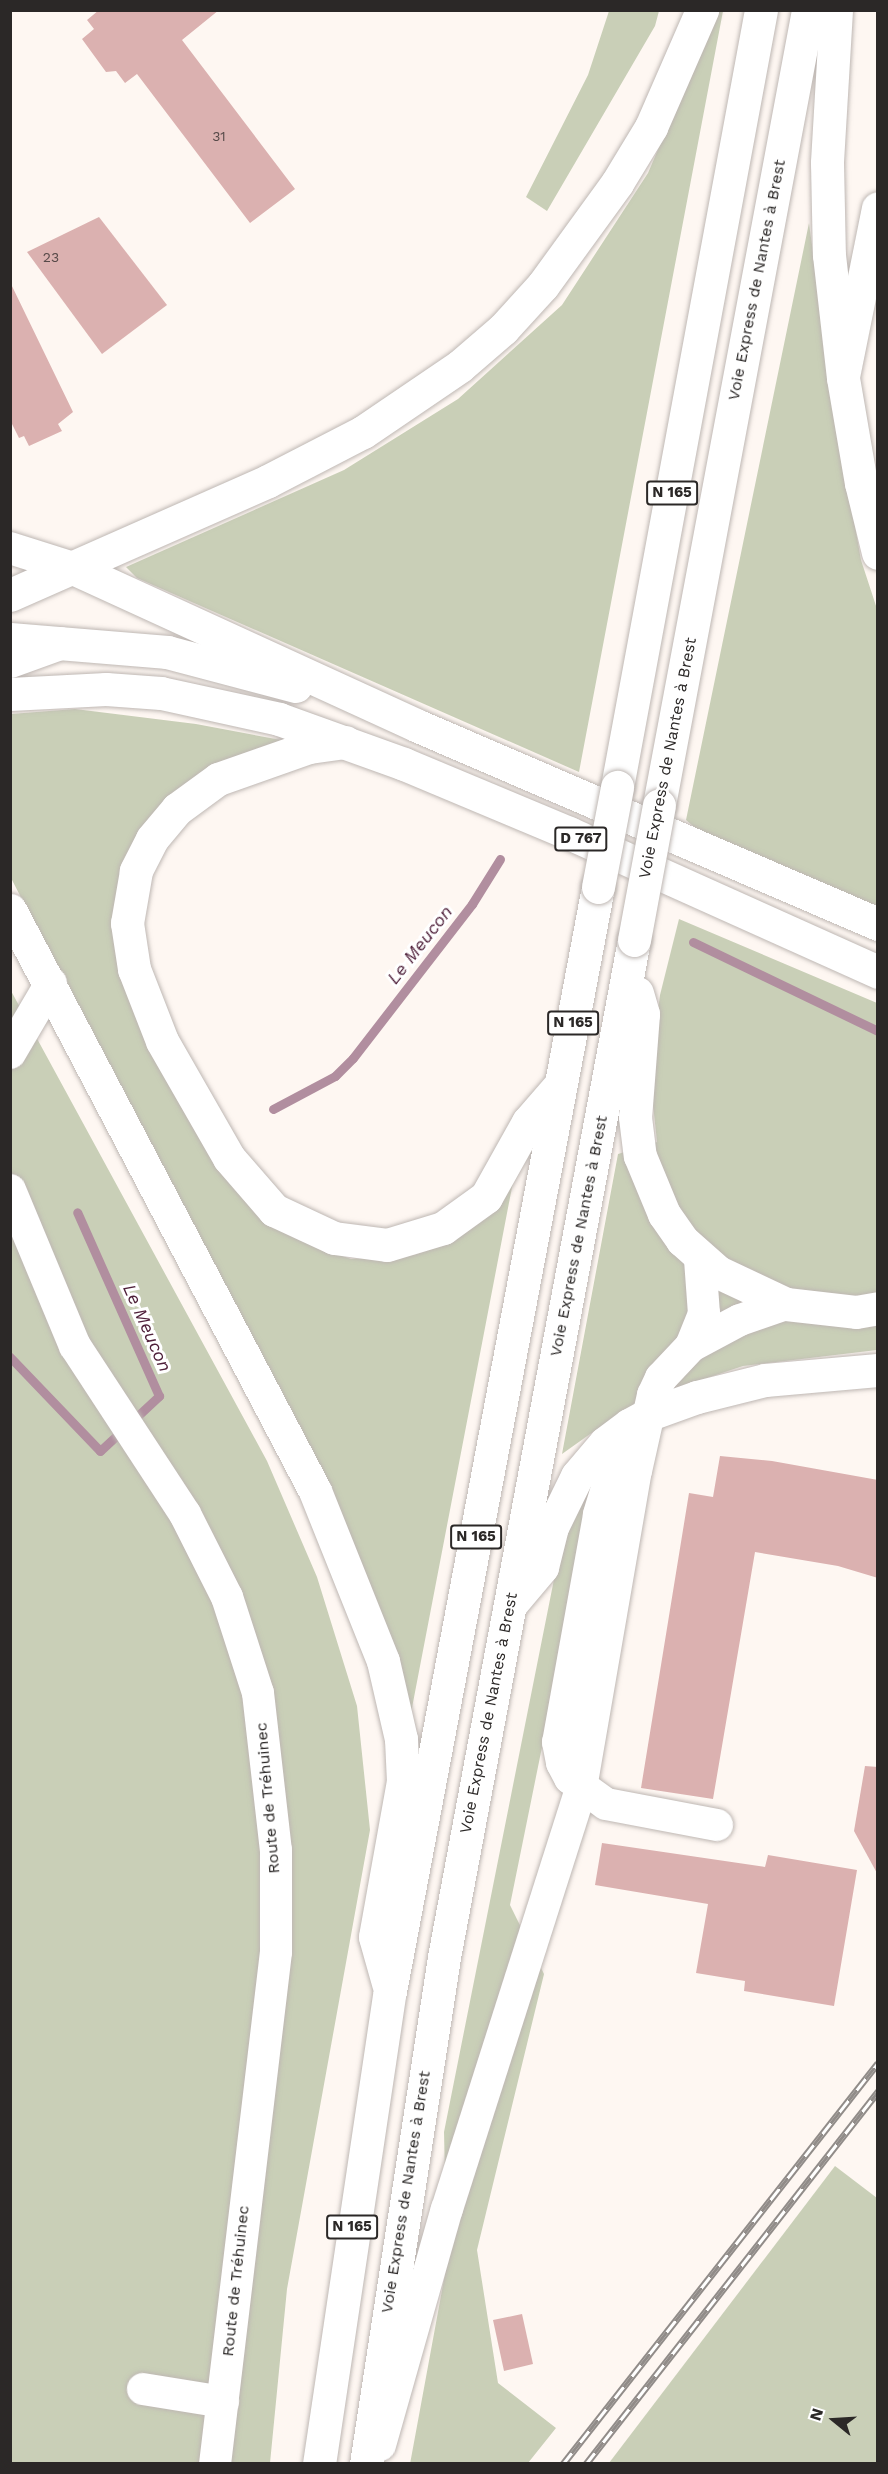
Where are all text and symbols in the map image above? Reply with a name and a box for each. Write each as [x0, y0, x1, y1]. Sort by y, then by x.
house number: 31 [212, 128, 226, 144]
street label: Voie Express de Nantes à Brest [724, 158, 790, 402]
house number: 23 [43, 249, 59, 265]
road number: N 165 [645, 481, 699, 505]
street label: Voie Express de Nantes à Brest [635, 636, 701, 880]
road number: D 767 [554, 827, 608, 851]
water label: Le Meucon [383, 901, 457, 989]
road number: N 165 [546, 1011, 600, 1035]
street label: Voie Express de Nantes à Brest [546, 1114, 612, 1358]
water label: Le Meucon [118, 1281, 176, 1375]
road number: N 165 [449, 1525, 503, 1549]
street label: Voie Express de Nantes à Brest [456, 1591, 522, 1835]
street label: Route de Tréhuinec [252, 1721, 284, 1875]
street label: Voie Express de Nantes à Brest [377, 2069, 435, 2315]
street label: Route de Tréhuinec [219, 2204, 253, 2358]
road number: N 165 [325, 2215, 379, 2239]
north arrow [804, 2390, 864, 2450]
text: N [806, 2406, 827, 2423]

